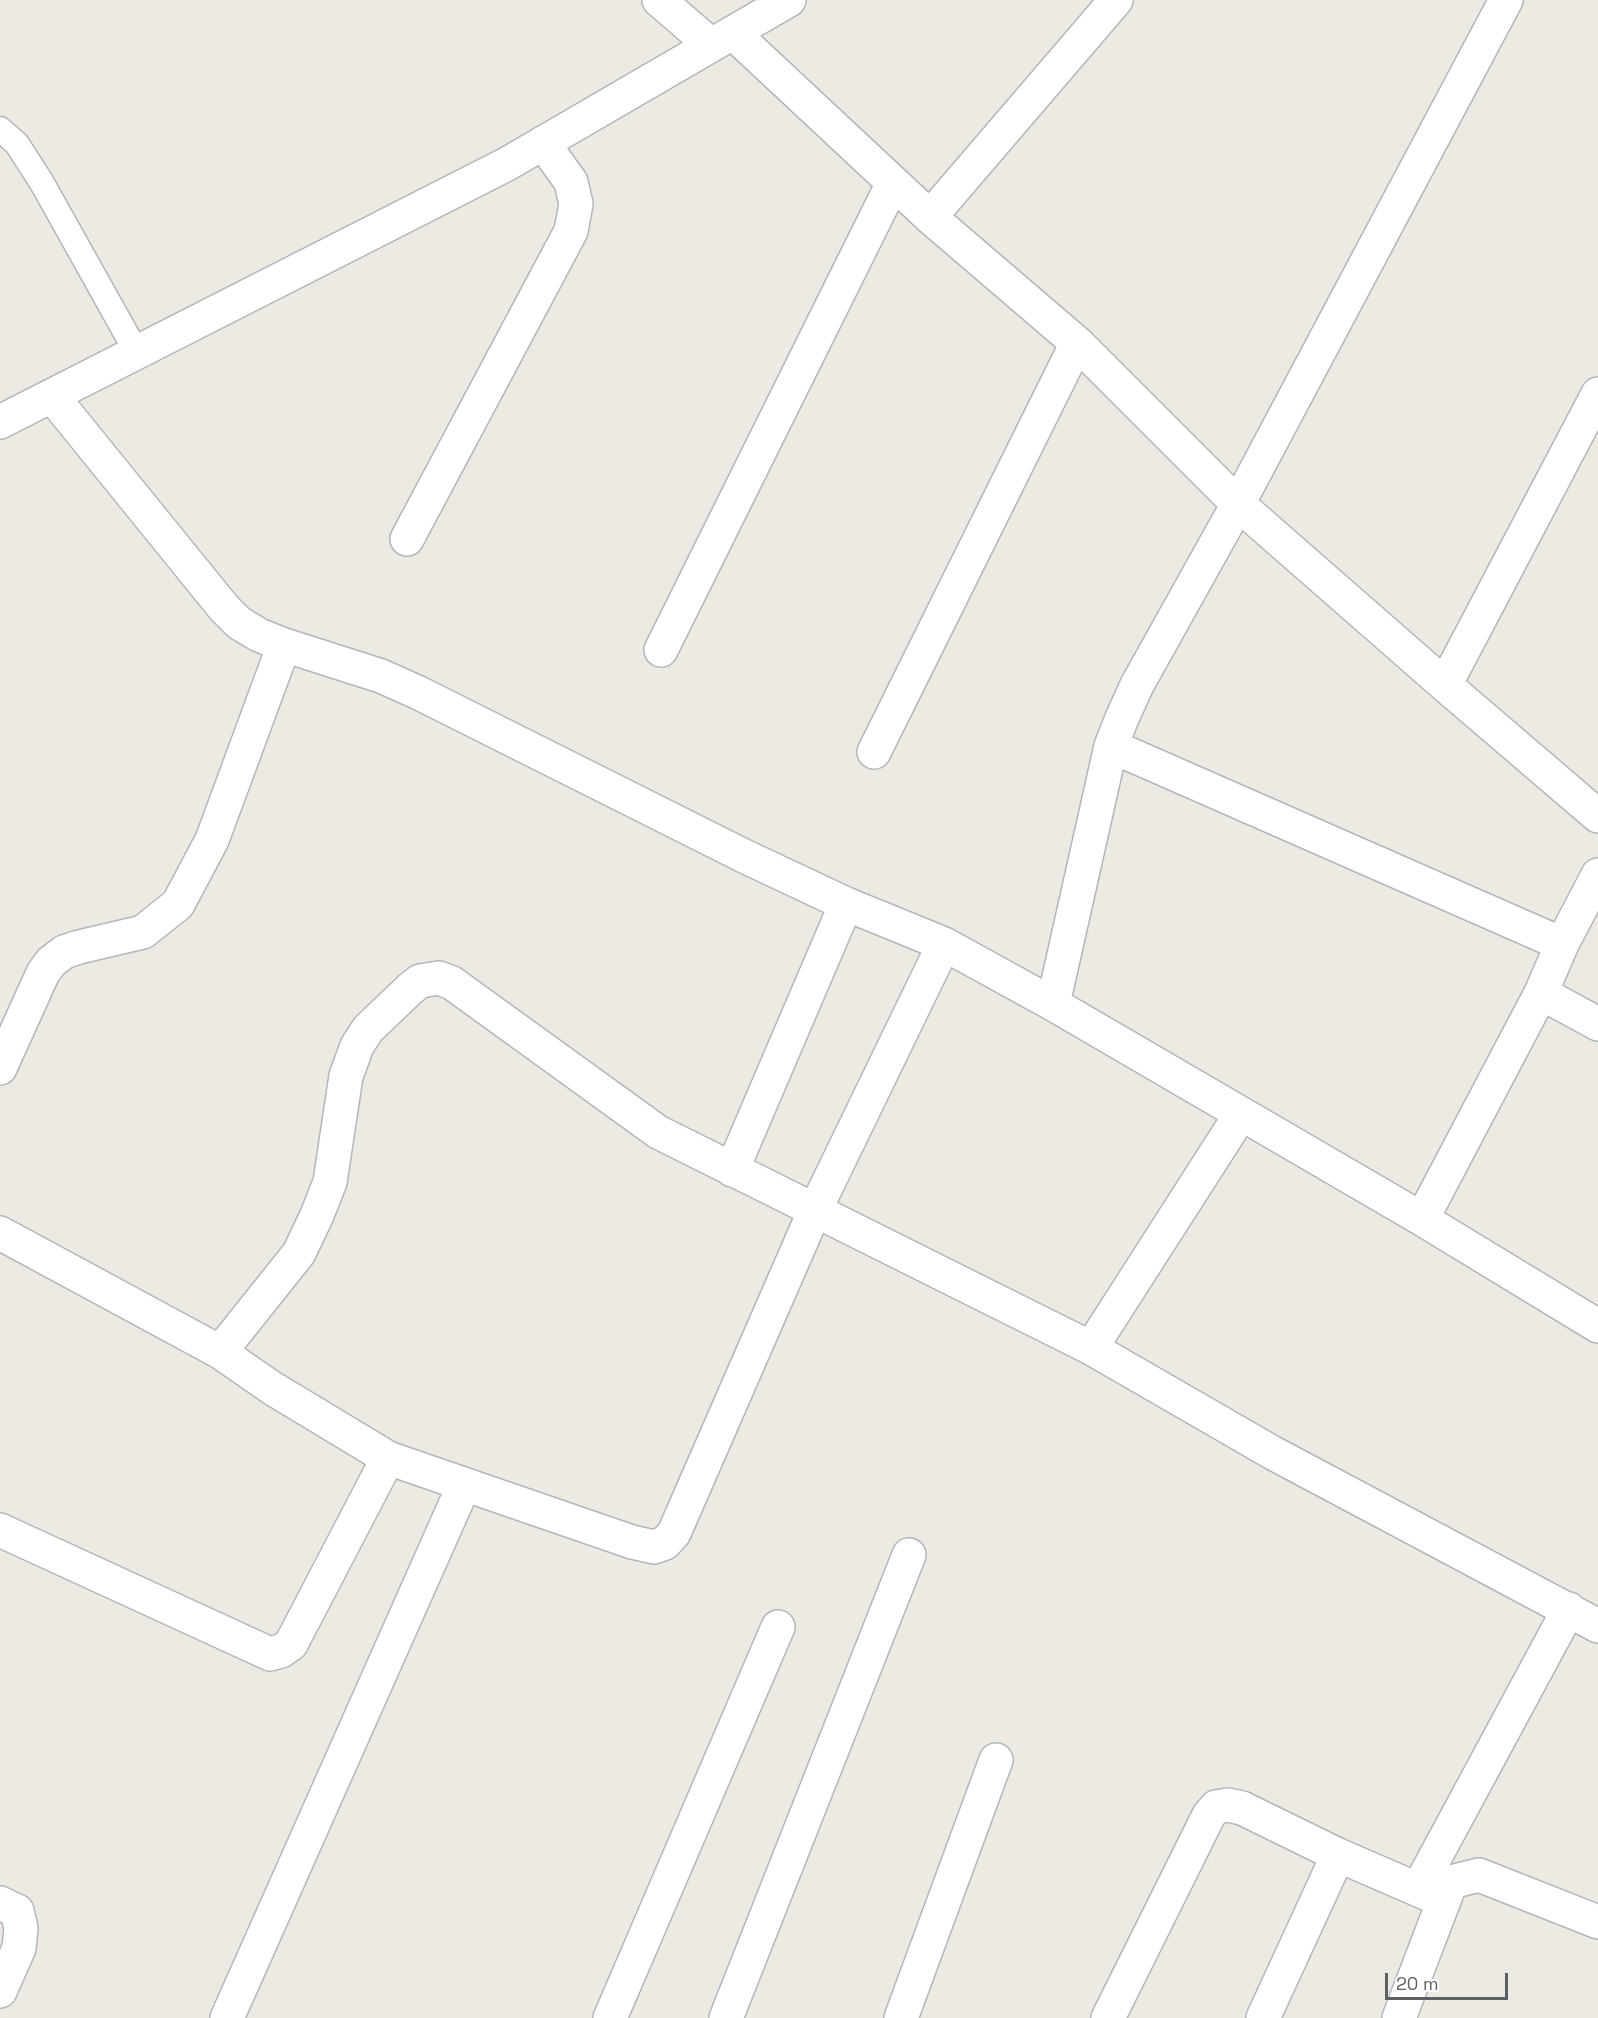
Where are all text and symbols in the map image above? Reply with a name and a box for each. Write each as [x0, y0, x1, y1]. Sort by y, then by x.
scale bar [1388, 1961, 1511, 1999]
text: 20 m [1396, 1972, 1439, 1995]

